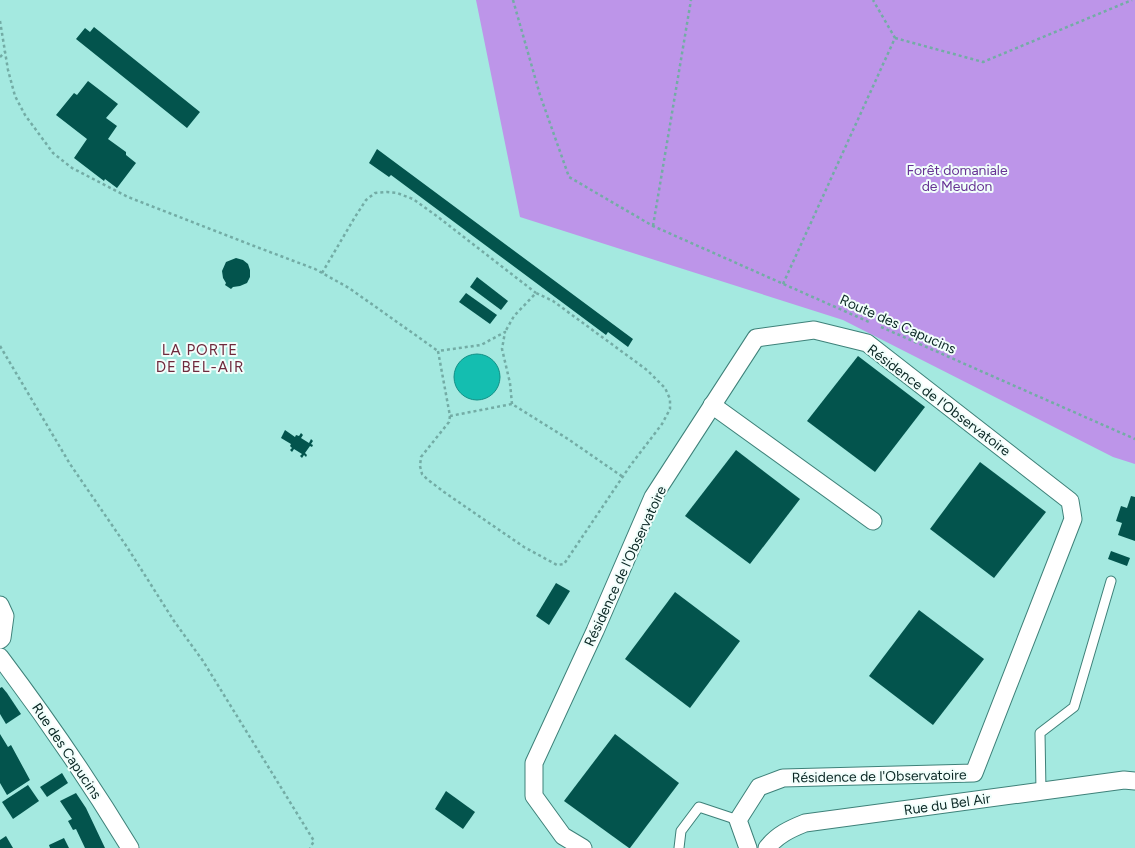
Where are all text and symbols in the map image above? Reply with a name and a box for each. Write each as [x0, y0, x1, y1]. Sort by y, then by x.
park label: Forêt domaniale de Meudon [906, 162, 1008, 195]
street label: Route des Capucins [837, 291, 959, 358]
district label: LA PORTE DE BEL-AIR [156, 341, 244, 376]
street label: Résidence de l'Observatoire [864, 341, 1014, 460]
street label: Résidence de l'Observatoire [581, 483, 670, 649]
street label: Rue des Capucins [28, 700, 105, 802]
street label: Résidence de l'Observatoire [791, 766, 967, 787]
street label: Rue du Bel Air [903, 790, 992, 819]

